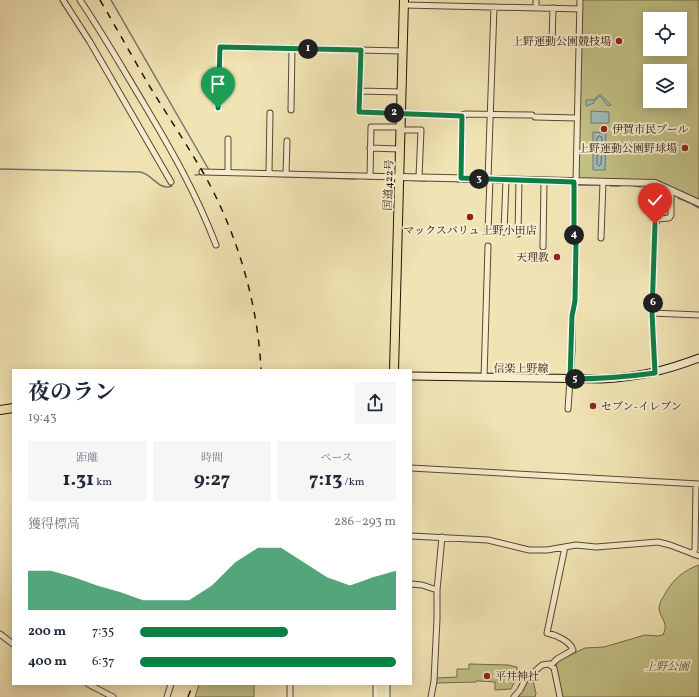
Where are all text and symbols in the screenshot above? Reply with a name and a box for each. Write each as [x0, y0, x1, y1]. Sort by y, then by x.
map controls [643, 12, 687, 108]
button: locate [643, 12, 687, 56]
place label: 上野運動公園競技場 [512, 35, 611, 50]
marker: 上野運動公園競技場 [614, 36, 624, 46]
pin: 1 [298, 39, 318, 59]
text: 1 [306, 41, 310, 56]
button: layers [643, 64, 687, 108]
pin [201, 67, 235, 108]
icon: arrive [207, 73, 229, 95]
pin: 2 [384, 103, 404, 123]
text: 2 [391, 105, 397, 120]
place label: 伊賀市民プール [612, 123, 688, 138]
marker: 伊賀市民プール [599, 124, 609, 134]
place label: 上野運動公園野球場 [578, 142, 677, 157]
marker: 上野運動公園野球場 [680, 143, 690, 153]
street label: 国道422号 [381, 159, 398, 211]
pin: 3 [469, 169, 489, 189]
text: 3 [476, 171, 482, 186]
pin [638, 183, 672, 224]
icon: check [644, 189, 666, 211]
marker: マックスバリュ 上野小田店 [465, 212, 475, 222]
place label: マックスバリュ 上野小田店 [403, 224, 537, 239]
pin: 4 [564, 225, 584, 245]
text: 4 [571, 227, 577, 242]
place label: 天理教 [516, 251, 549, 266]
marker: 天理教 [552, 252, 562, 262]
pin: 6 [643, 293, 663, 313]
text: 6 [650, 295, 656, 310]
street label: 信楽上野線 [494, 362, 549, 377]
pin: 5 [565, 369, 585, 389]
text: 5 [572, 371, 578, 386]
text: 夜のラン [28, 378, 116, 409]
button: share [354, 382, 396, 424]
place label: セブン-イレブン [601, 400, 682, 415]
marker: セブン-イレブン [588, 401, 598, 411]
text: 19:43 [28, 409, 57, 427]
text: 距離 [76, 451, 98, 466]
text: 時間 [201, 451, 223, 466]
text: ペース [320, 451, 353, 466]
text: 1.31 [63, 466, 94, 494]
text: 9:27 [194, 466, 230, 494]
text: 7:13 [309, 466, 342, 494]
text: km [94, 475, 112, 490]
text: /km [342, 475, 364, 490]
text: 286–293 m [334, 513, 396, 531]
text: 獲得標高 [28, 516, 80, 534]
text: 200 m [28, 623, 66, 641]
text: 7:35 [92, 623, 114, 641]
text: 400 m [28, 653, 67, 671]
text: 6:37 [92, 653, 115, 671]
park label: 上野公園 [645, 660, 691, 675]
place label: 平井神社 [495, 670, 539, 685]
marker: 平井神社 [482, 671, 492, 681]

